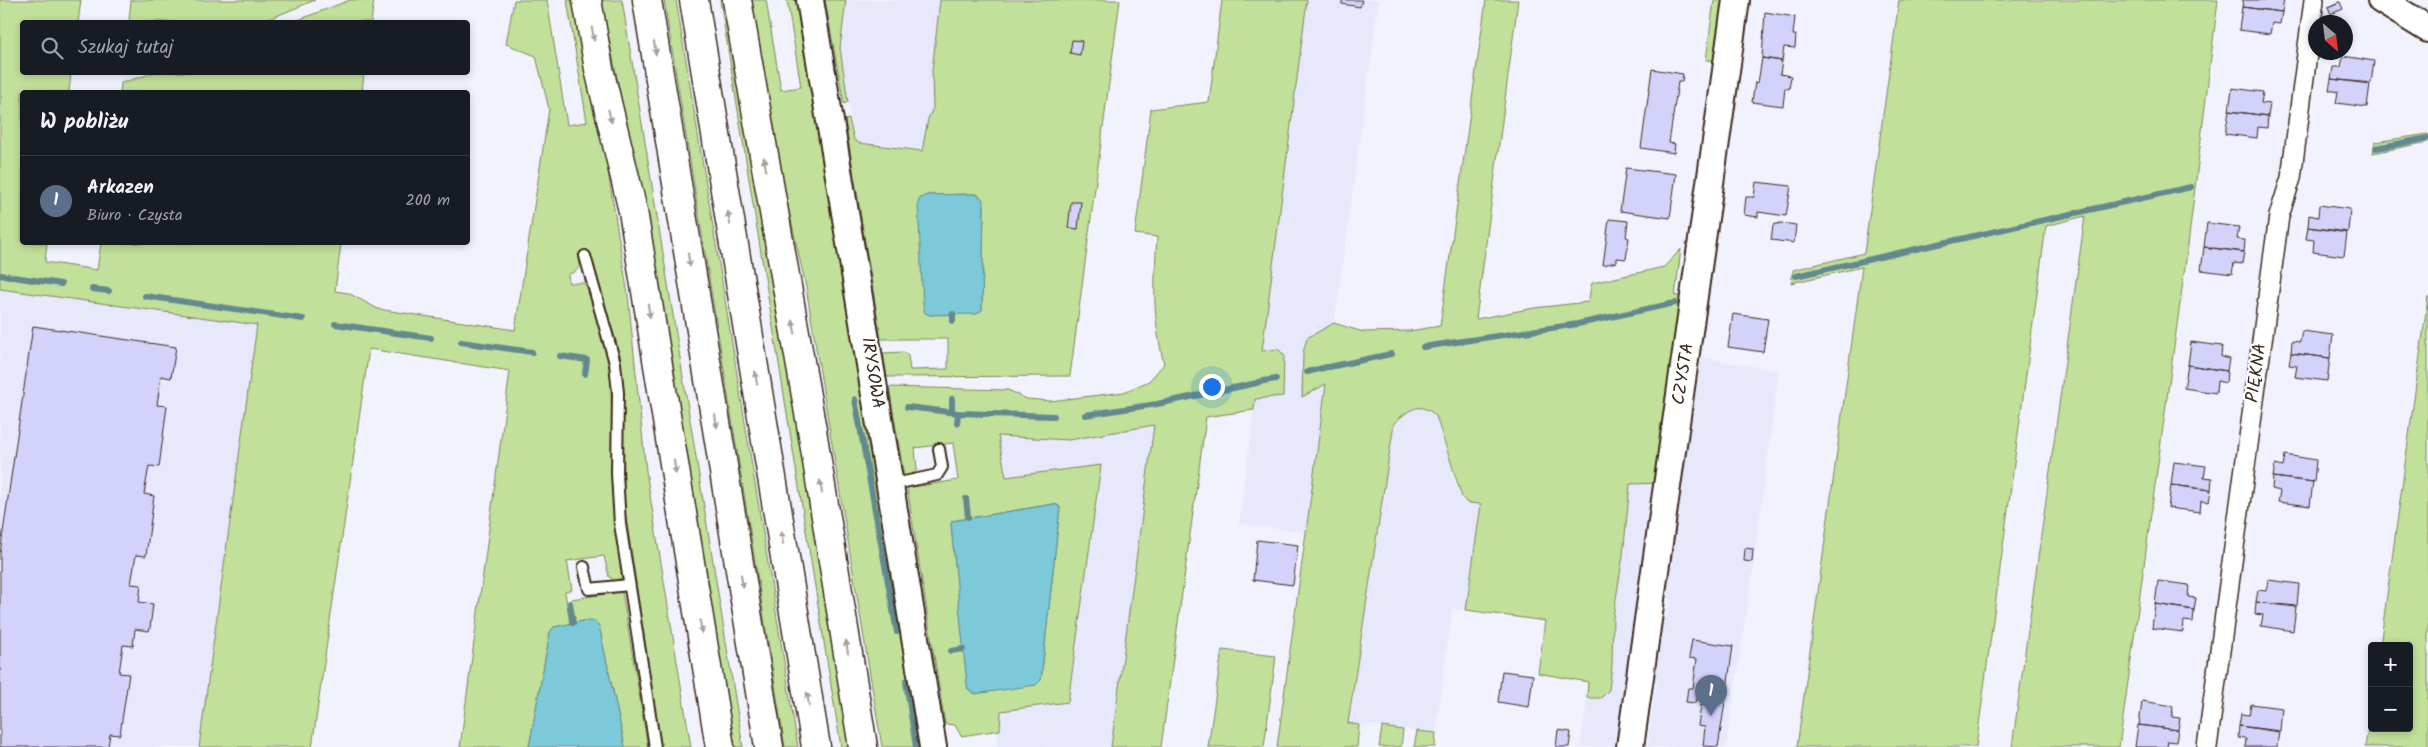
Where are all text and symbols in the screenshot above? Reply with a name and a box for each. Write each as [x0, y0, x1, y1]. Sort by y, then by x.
north arrow [2308, 15, 2353, 60]
search box [20, 20, 470, 75]
one-way arrow [589, 27, 597, 43]
text: Szukaj tutaj [78, 33, 173, 63]
icon: search [38, 34, 66, 62]
one-way arrow [651, 40, 659, 56]
text: W pobliżu [40, 106, 128, 139]
one-way arrow [607, 109, 615, 124]
one-way arrow [761, 156, 769, 172]
text: Arkazen [87, 173, 154, 203]
text: 1 [54, 188, 58, 213]
text: 200 m [406, 188, 450, 213]
text: Biuro · Czysta [87, 203, 183, 228]
one-way arrow [725, 209, 733, 225]
one-way arrow [686, 253, 694, 269]
one-way arrow [646, 304, 654, 320]
one-way arrow [790, 319, 798, 335]
street label: IRYSOWA [852, 335, 892, 411]
street label: CZYSTA [1665, 341, 1703, 407]
street label: PIĘKNA [2238, 341, 2276, 405]
one-way arrow [751, 370, 759, 386]
your location [1199, 374, 1225, 400]
one-way arrow [712, 413, 720, 429]
one-way arrow [671, 459, 679, 475]
one-way arrow [817, 479, 825, 495]
one-way arrow [778, 530, 786, 546]
one-way arrow [738, 573, 746, 589]
one-way arrow [698, 619, 706, 635]
one-way arrow [842, 639, 850, 655]
map controls [2368, 642, 2413, 732]
button: + [2368, 642, 2413, 687]
pin: 1 [1695, 675, 1727, 716]
button: − [2368, 687, 2413, 732]
one-way arrow [804, 691, 812, 707]

